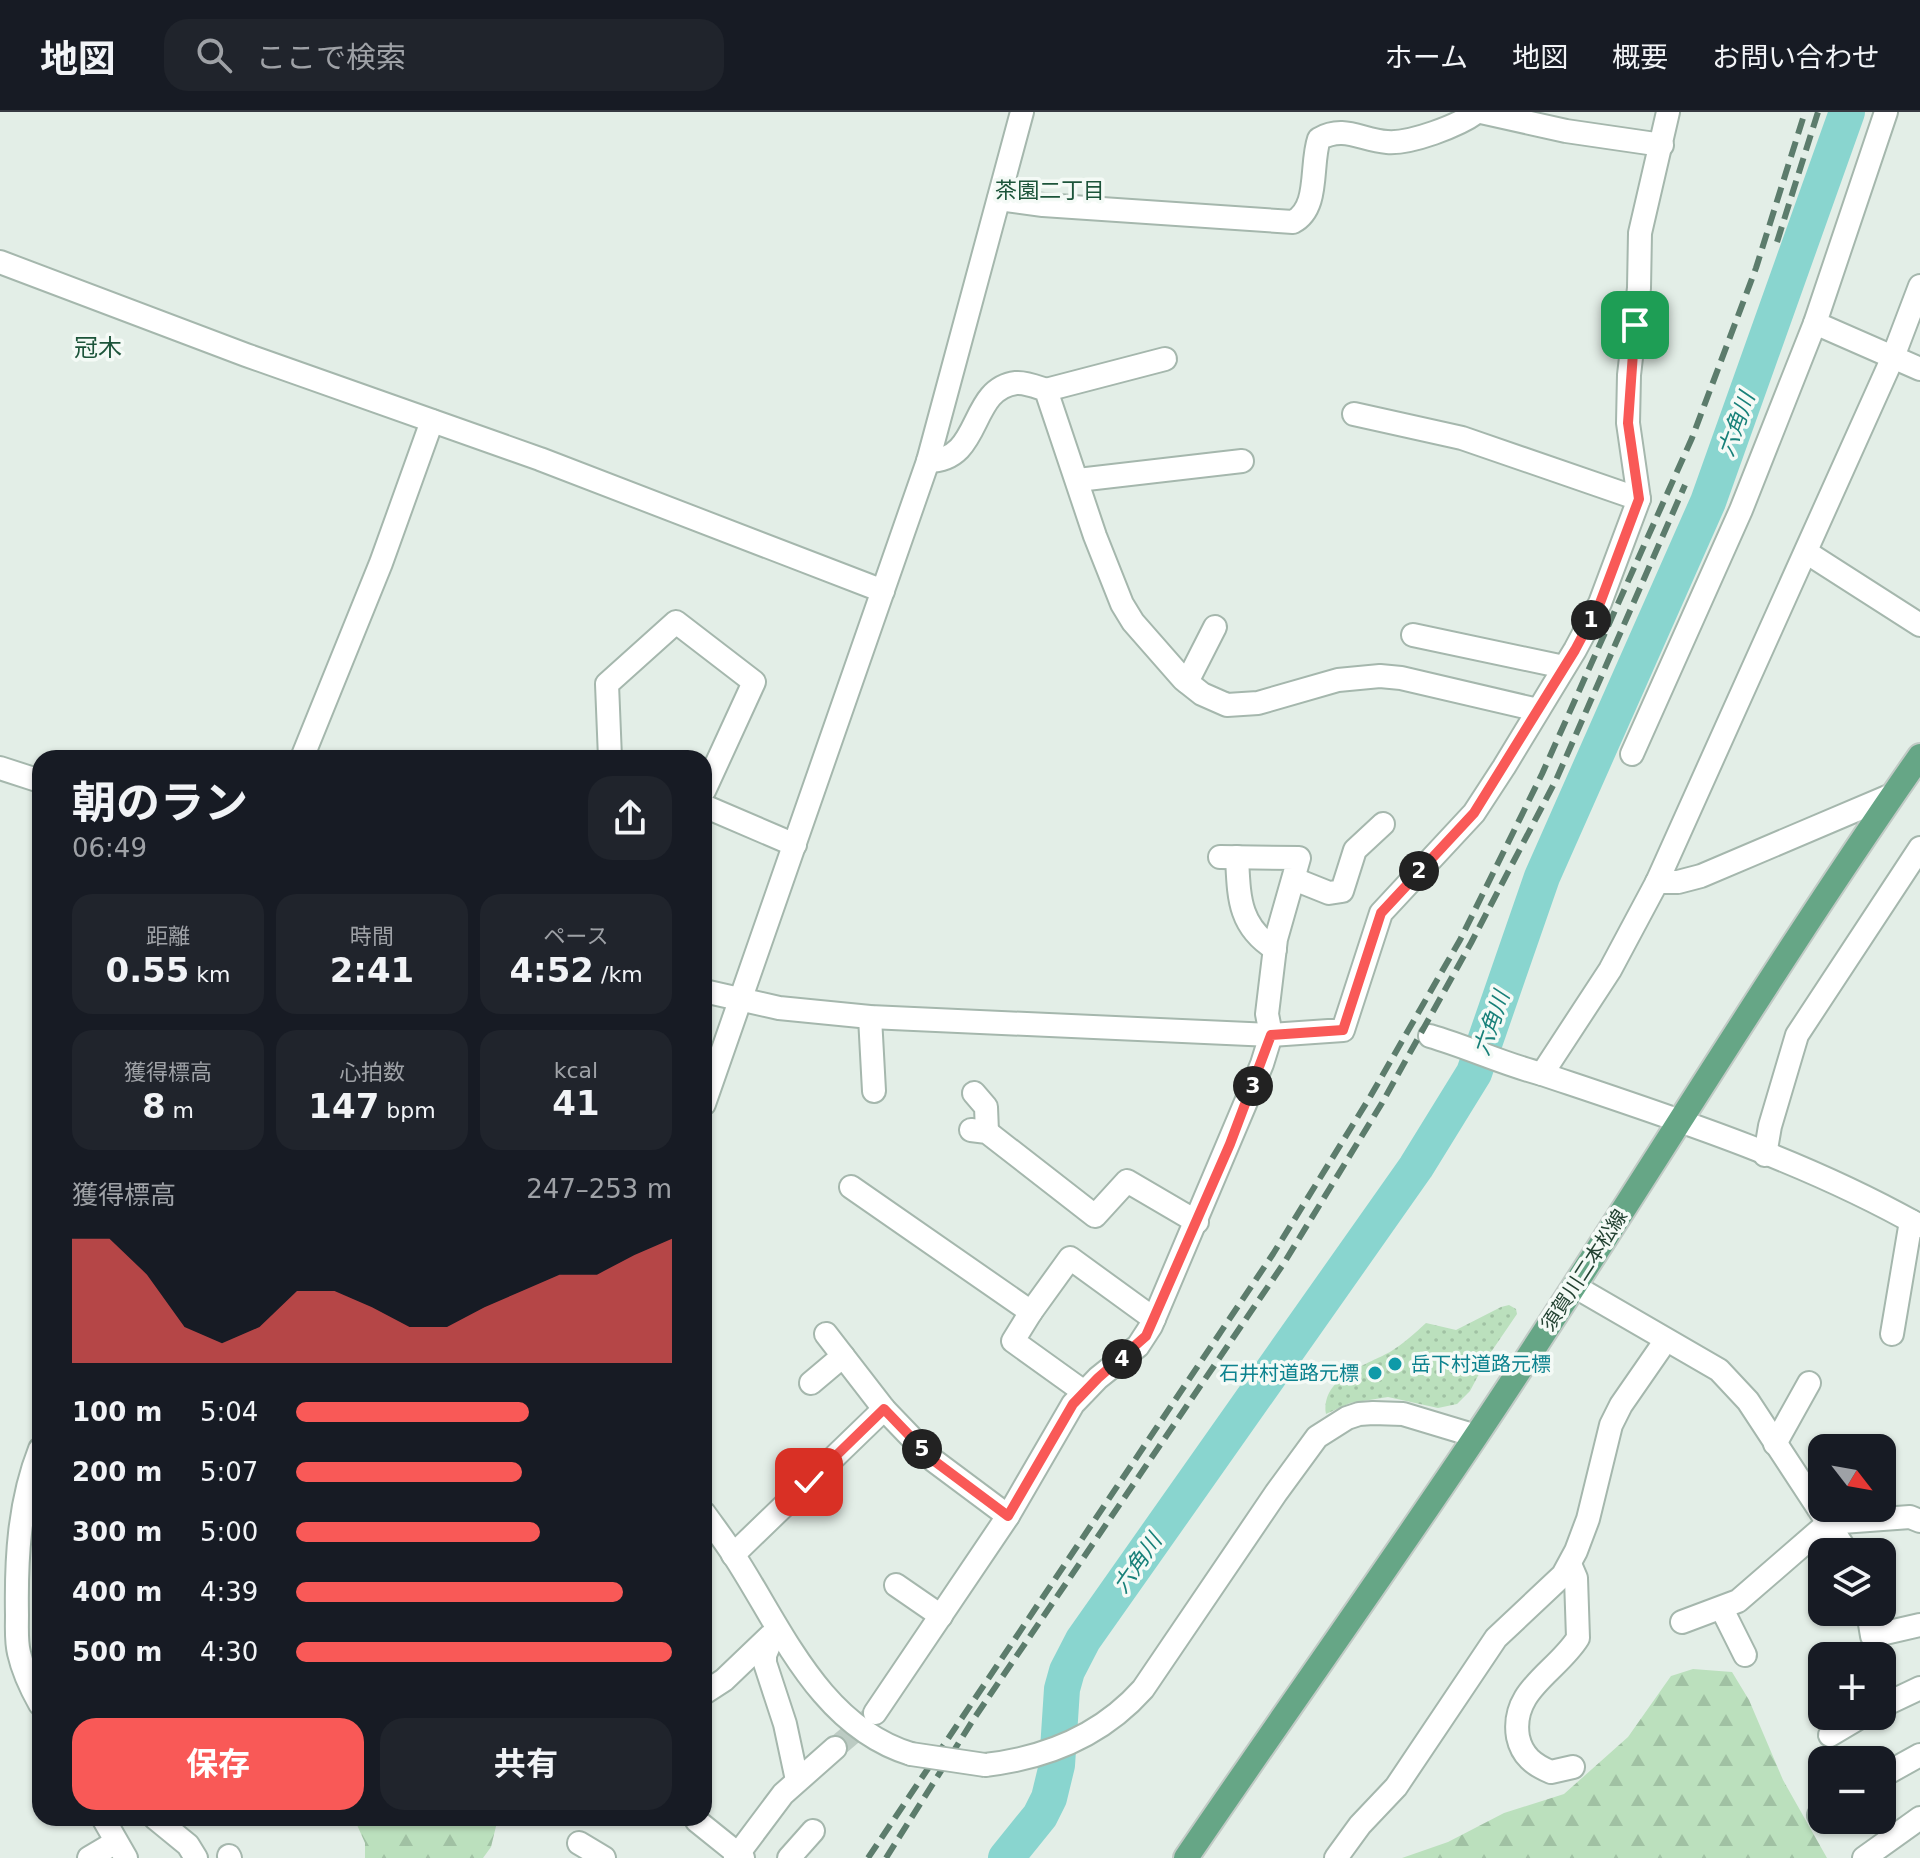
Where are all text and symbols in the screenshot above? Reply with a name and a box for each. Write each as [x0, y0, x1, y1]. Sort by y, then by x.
search box [164, 19, 724, 91]
icon: search [192, 33, 236, 77]
text: 地図 [40, 37, 116, 81]
text: ここで検索 [256, 40, 406, 75]
text: ホーム [1385, 41, 1468, 74]
text: 地図 [1512, 41, 1568, 74]
text: 概要 [1612, 41, 1668, 74]
text: お問い合わせ [1712, 41, 1880, 74]
district label: 茶園二丁目 [995, 178, 1105, 203]
pin [1601, 291, 1669, 359]
icon: arrive [1613, 303, 1657, 347]
district label: 冠木 [74, 334, 122, 362]
water label: 六角川 [1713, 387, 1760, 459]
pin: 1 [1571, 600, 1611, 640]
text: 1 [1583, 607, 1599, 632]
button: share [588, 776, 672, 860]
text: 朝のラン [72, 777, 248, 828]
text: 06:49 [72, 833, 147, 863]
pin: 2 [1399, 851, 1439, 891]
text: 2 [1411, 858, 1427, 883]
text: 距離 [146, 924, 190, 949]
text: 時間 [350, 924, 394, 949]
text: ペース [544, 924, 608, 949]
text: 0.55 [105, 950, 189, 990]
text: 2:41 [330, 950, 414, 990]
text: 4:52 [509, 950, 594, 990]
text: km [189, 962, 231, 987]
text: /km [594, 962, 643, 987]
water label: 六角川 [1469, 986, 1515, 1058]
text: kcal [554, 1058, 598, 1083]
text: 獲得標高 [124, 1060, 212, 1085]
text: 心拍数 [339, 1060, 405, 1085]
pin: 3 [1233, 1066, 1273, 1106]
text: 3 [1245, 1073, 1261, 1098]
text: 41 [552, 1083, 600, 1123]
text: 8 [142, 1086, 166, 1126]
text: 147 [308, 1086, 379, 1126]
text: m [166, 1098, 194, 1123]
text: bpm [379, 1098, 436, 1123]
text: 247–253 m [526, 1174, 672, 1204]
text: 獲得標高 [72, 1180, 176, 1210]
street label: 須賀川二本松線 [1536, 1205, 1632, 1335]
pin: 4 [1102, 1339, 1142, 1379]
text: 4 [1114, 1346, 1130, 1371]
place label: 岳下村道路元標 [1411, 1352, 1551, 1376]
marker: 岳下村道路元標 [1386, 1355, 1404, 1373]
place label: 石井村道路元標 [1219, 1361, 1359, 1385]
marker: 石井村道路元標 [1366, 1364, 1384, 1382]
text: 100 m [72, 1397, 162, 1427]
text: 5:04 [200, 1397, 258, 1427]
pin: 5 [902, 1429, 942, 1469]
north arrow [1808, 1434, 1896, 1522]
map controls [1808, 1434, 1896, 1834]
text: 5 [914, 1436, 930, 1461]
pin [775, 1448, 843, 1516]
text: 200 m [72, 1457, 162, 1487]
text: 5:07 [200, 1457, 258, 1487]
icon: check [787, 1460, 831, 1504]
text: 300 m [72, 1517, 162, 1547]
text: 5:00 [200, 1517, 258, 1547]
water label: 六角川 [1108, 1527, 1168, 1597]
button: layers [1808, 1538, 1896, 1626]
text: 400 m [72, 1577, 162, 1607]
text: 4:39 [200, 1577, 258, 1607]
text: 500 m [72, 1637, 162, 1667]
text: 4:30 [200, 1637, 258, 1667]
button: + [1808, 1642, 1896, 1730]
button: 保存 [72, 1718, 364, 1810]
button: 共有 [380, 1718, 672, 1810]
button: − [1808, 1746, 1896, 1834]

